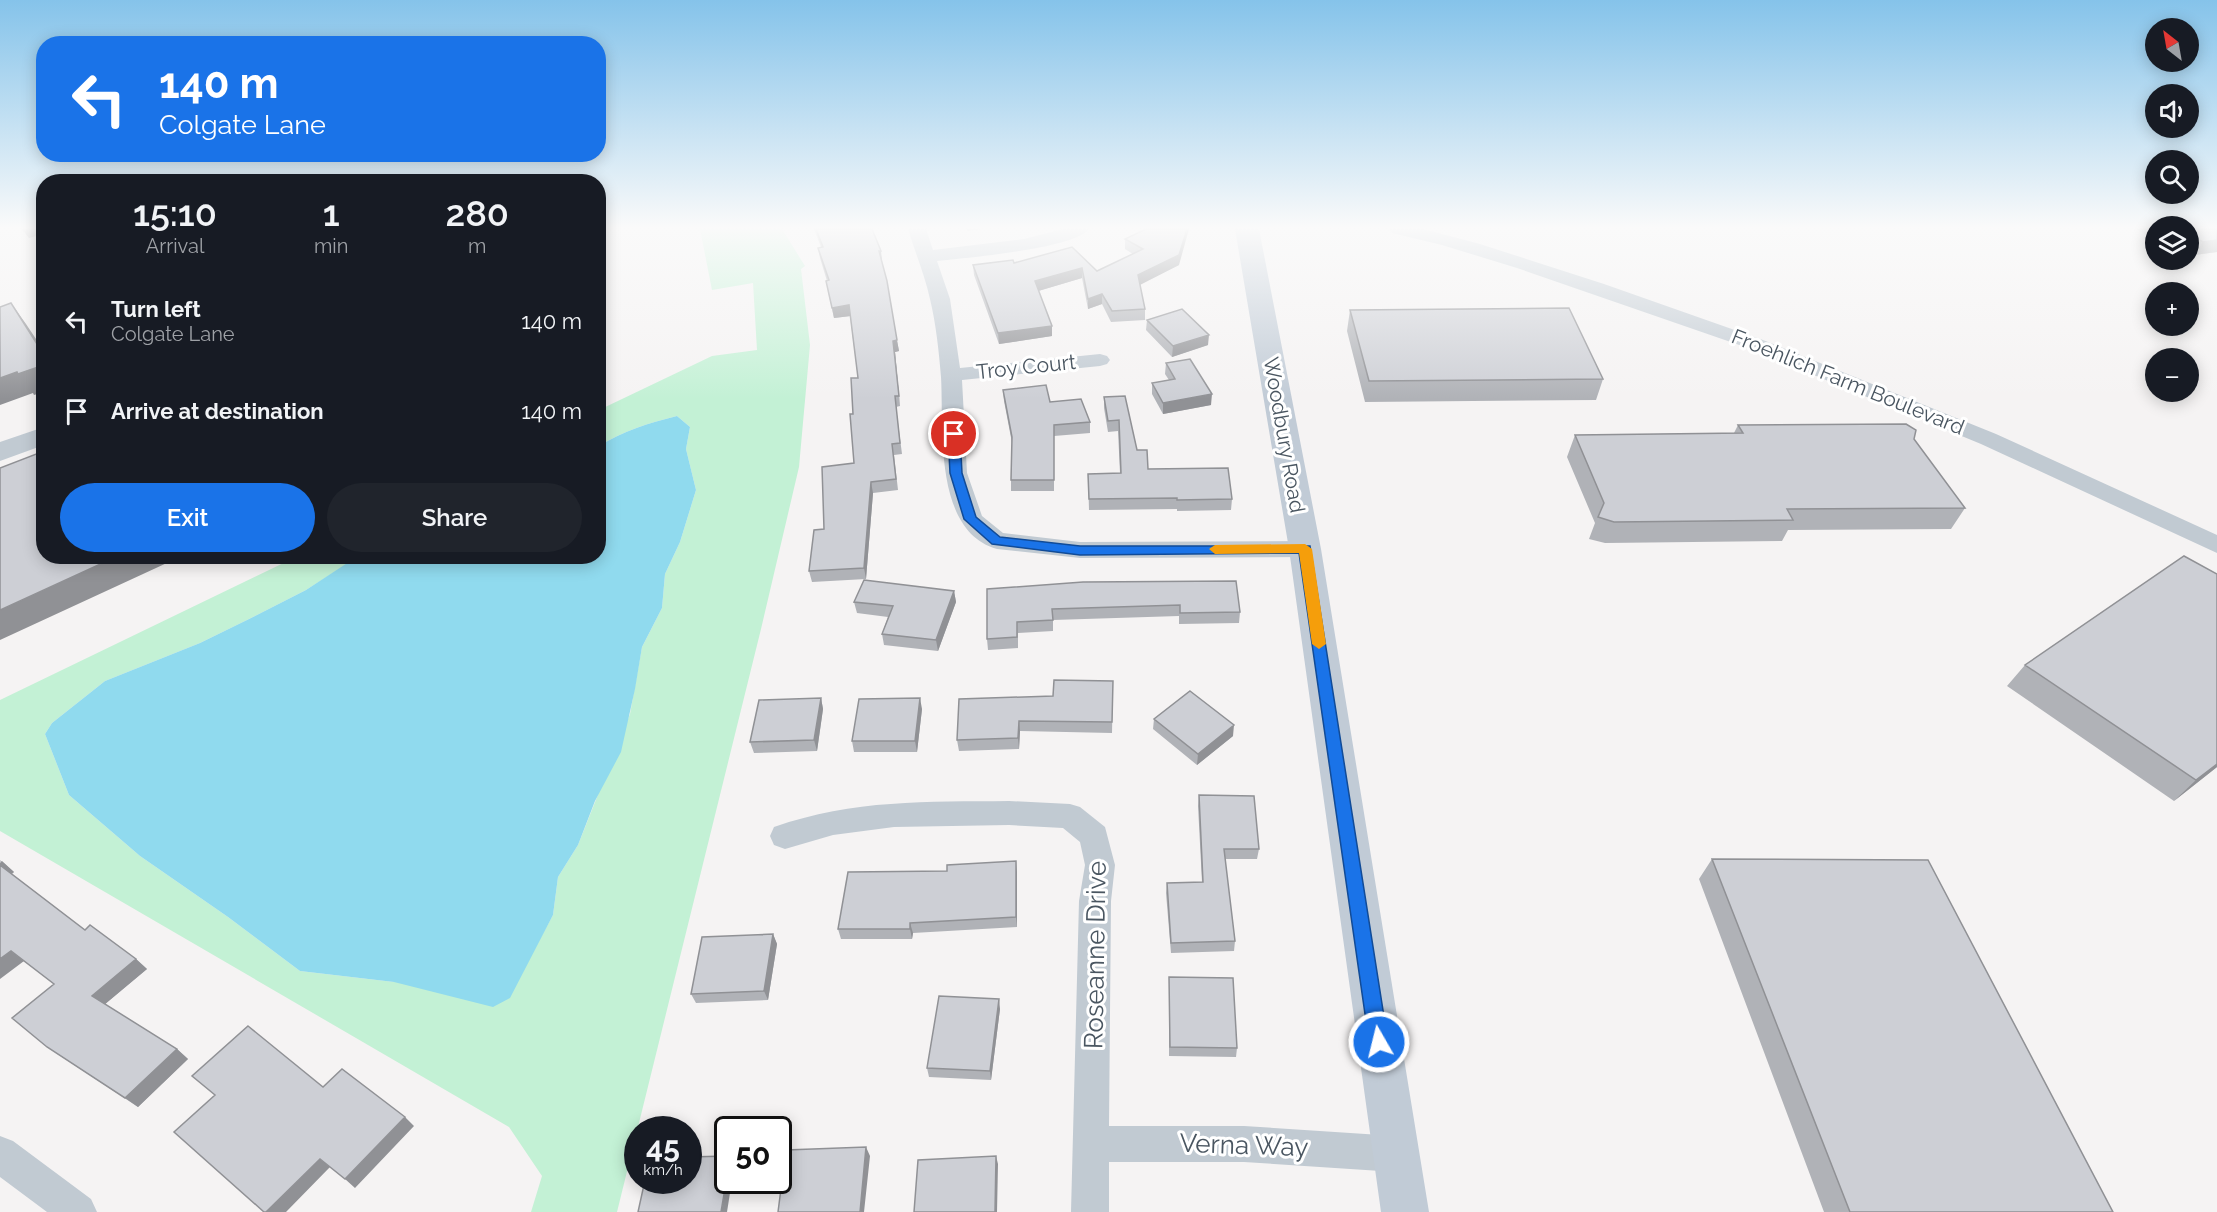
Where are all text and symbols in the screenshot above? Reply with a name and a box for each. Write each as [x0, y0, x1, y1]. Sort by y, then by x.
north arrow [2145, 18, 2199, 72]
map controls [2145, 18, 2199, 402]
text: 140 m [159, 59, 279, 108]
icon: left [60, 60, 138, 138]
button: sound [2145, 84, 2199, 138]
text: Colgate Lane [159, 109, 326, 140]
button: search [2145, 150, 2199, 204]
text: 15:10 [133, 192, 217, 234]
text: 1 [323, 192, 340, 234]
text: 280 [445, 192, 509, 234]
button: layers [2145, 216, 2199, 270]
text: Arrival [146, 234, 204, 258]
text: min [314, 234, 348, 258]
text: m [468, 234, 486, 258]
button: + [2145, 282, 2199, 336]
text: Turn left [111, 296, 201, 322]
icon: left [60, 305, 93, 338]
text: 140 m [521, 308, 582, 334]
text: Colgate Lane [111, 322, 235, 346]
street label: Froehlich Farm Boulevard [1728, 323, 1968, 440]
button: − [2145, 348, 2199, 402]
street label: Troy Court [975, 349, 1077, 384]
street label: Woodbury Road [1258, 355, 1311, 515]
icon: arrive [60, 395, 93, 428]
text: Arrive at destination [111, 398, 324, 424]
text: 140 m [521, 398, 582, 424]
pin [928, 408, 979, 459]
icon: arrive [937, 417, 970, 450]
button: Exit [60, 483, 315, 552]
button: Share [327, 483, 582, 552]
street label: Roseanne Drive [1078, 861, 1112, 1049]
position arrow [1347, 1010, 1411, 1074]
speed limit sign: 50 [714, 1116, 792, 1194]
street label: Verna Way [1179, 1128, 1309, 1162]
text: 45 [646, 1130, 680, 1165]
text: km/h [643, 1161, 683, 1179]

